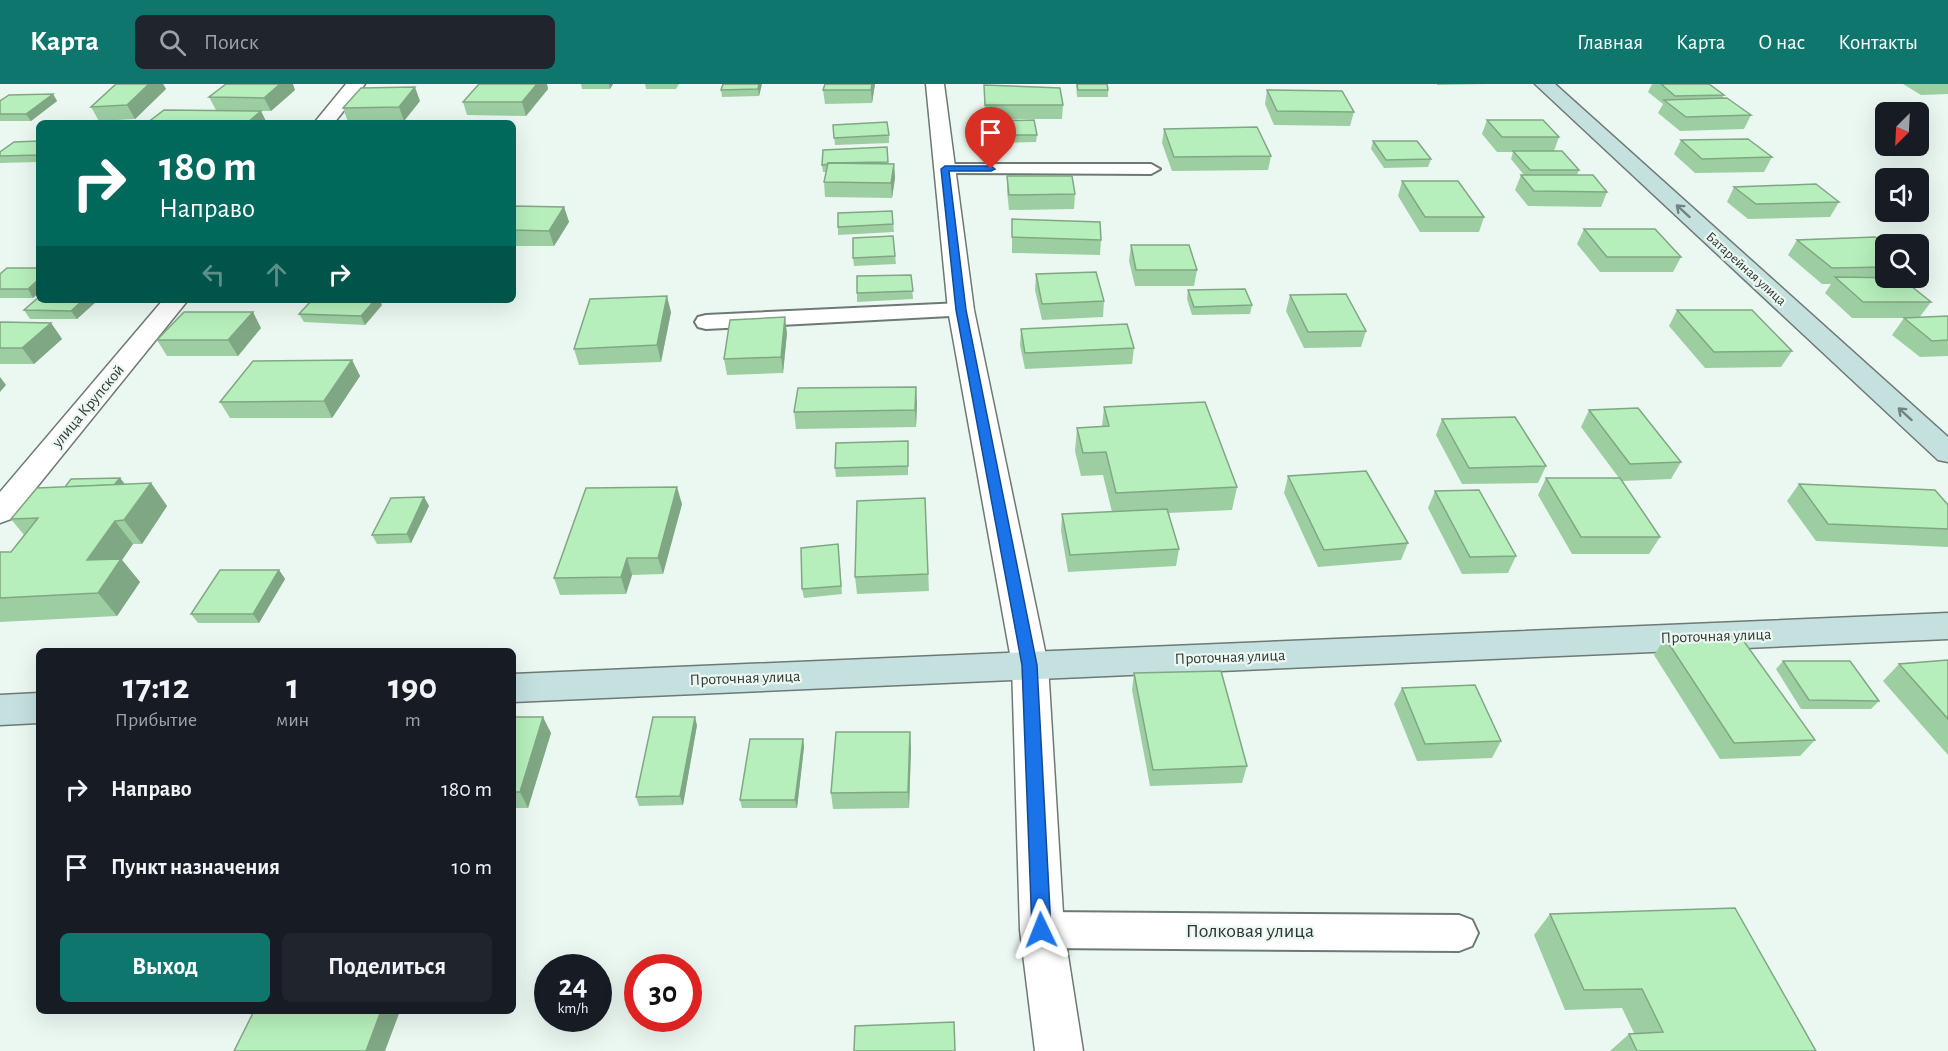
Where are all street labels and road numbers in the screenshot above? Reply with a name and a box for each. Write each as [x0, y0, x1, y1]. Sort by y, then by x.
street label: Батарейная улица [1703, 230, 1789, 309]
street label: улица Крупской [48, 362, 128, 452]
street label: Проточная улица [1660, 626, 1772, 647]
street label: Проточная улица [1174, 647, 1286, 668]
street label: Проточная улица [689, 668, 801, 689]
street label: Полковая улица [1186, 921, 1314, 941]

